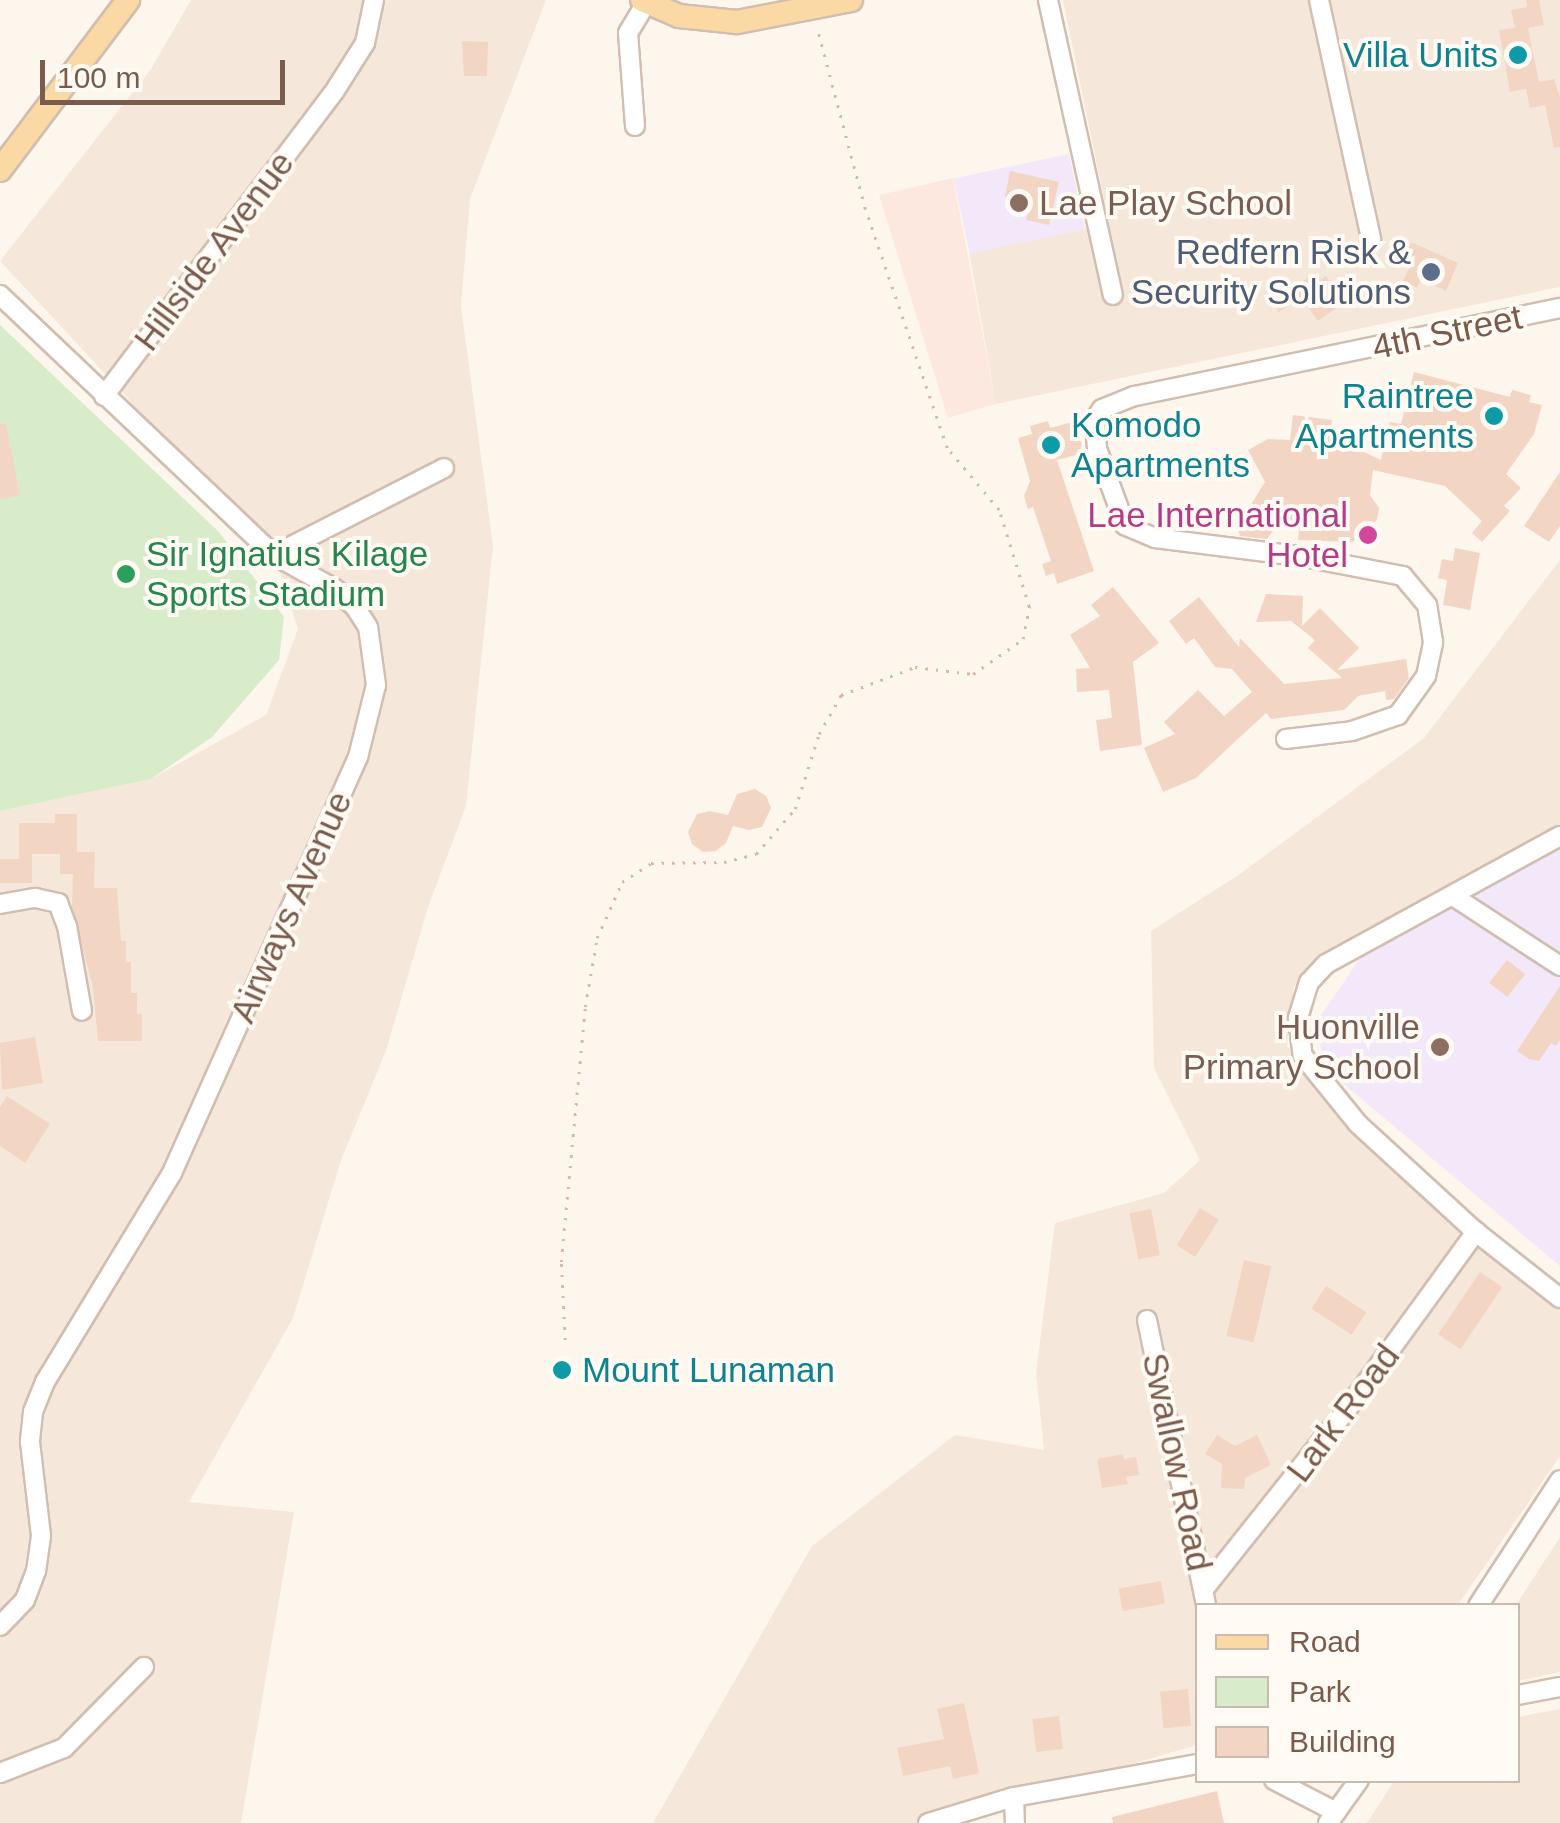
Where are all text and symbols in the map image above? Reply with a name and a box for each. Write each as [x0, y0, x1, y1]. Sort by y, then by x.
place label: Villa Units [1343, 34, 1498, 76]
scale bar [45, 40, 290, 102]
marker: Villa Units [1507, 44, 1529, 66]
text: 100 m [57, 61, 140, 94]
street label: Hillside Avenue [125, 142, 303, 360]
place label: Lae Play School [1039, 182, 1292, 224]
marker: Lae Play School [1008, 192, 1030, 214]
place label: Redfern Risk & Security Solutions [1131, 231, 1411, 313]
marker: Redfern Risk & Security Solutions [1420, 261, 1442, 283]
street label: 4th Street [1368, 296, 1526, 368]
place label: Raintree Apartments [1295, 375, 1474, 457]
place label: Komodo Apartments [1071, 404, 1250, 486]
marker: Raintree Apartments [1483, 405, 1505, 427]
marker: Komodo Apartments [1040, 434, 1062, 456]
place label: Lae International Hotel [1087, 494, 1348, 576]
marker: Lae International Hotel [1357, 524, 1379, 546]
place label: Sir Ignatius Kilage Sports Stadium [146, 533, 428, 615]
marker: Sir Ignatius Kilage Sports Stadium [115, 563, 137, 585]
street label: Airways Avenue [221, 784, 361, 1030]
place label: Huonville Primary School [1183, 1006, 1420, 1088]
marker: Huonville Primary School [1429, 1036, 1451, 1058]
street label: Lark Road [1278, 1336, 1408, 1490]
place label: Mount Lunaman [582, 1349, 835, 1391]
street label: Swallow Road [1133, 1349, 1221, 1575]
marker: Mount Lunaman [551, 1359, 573, 1381]
legend [1195, 1603, 1520, 1783]
text: Road [1289, 1625, 1361, 1658]
text: Park [1289, 1675, 1351, 1708]
text: Building [1289, 1725, 1396, 1758]

